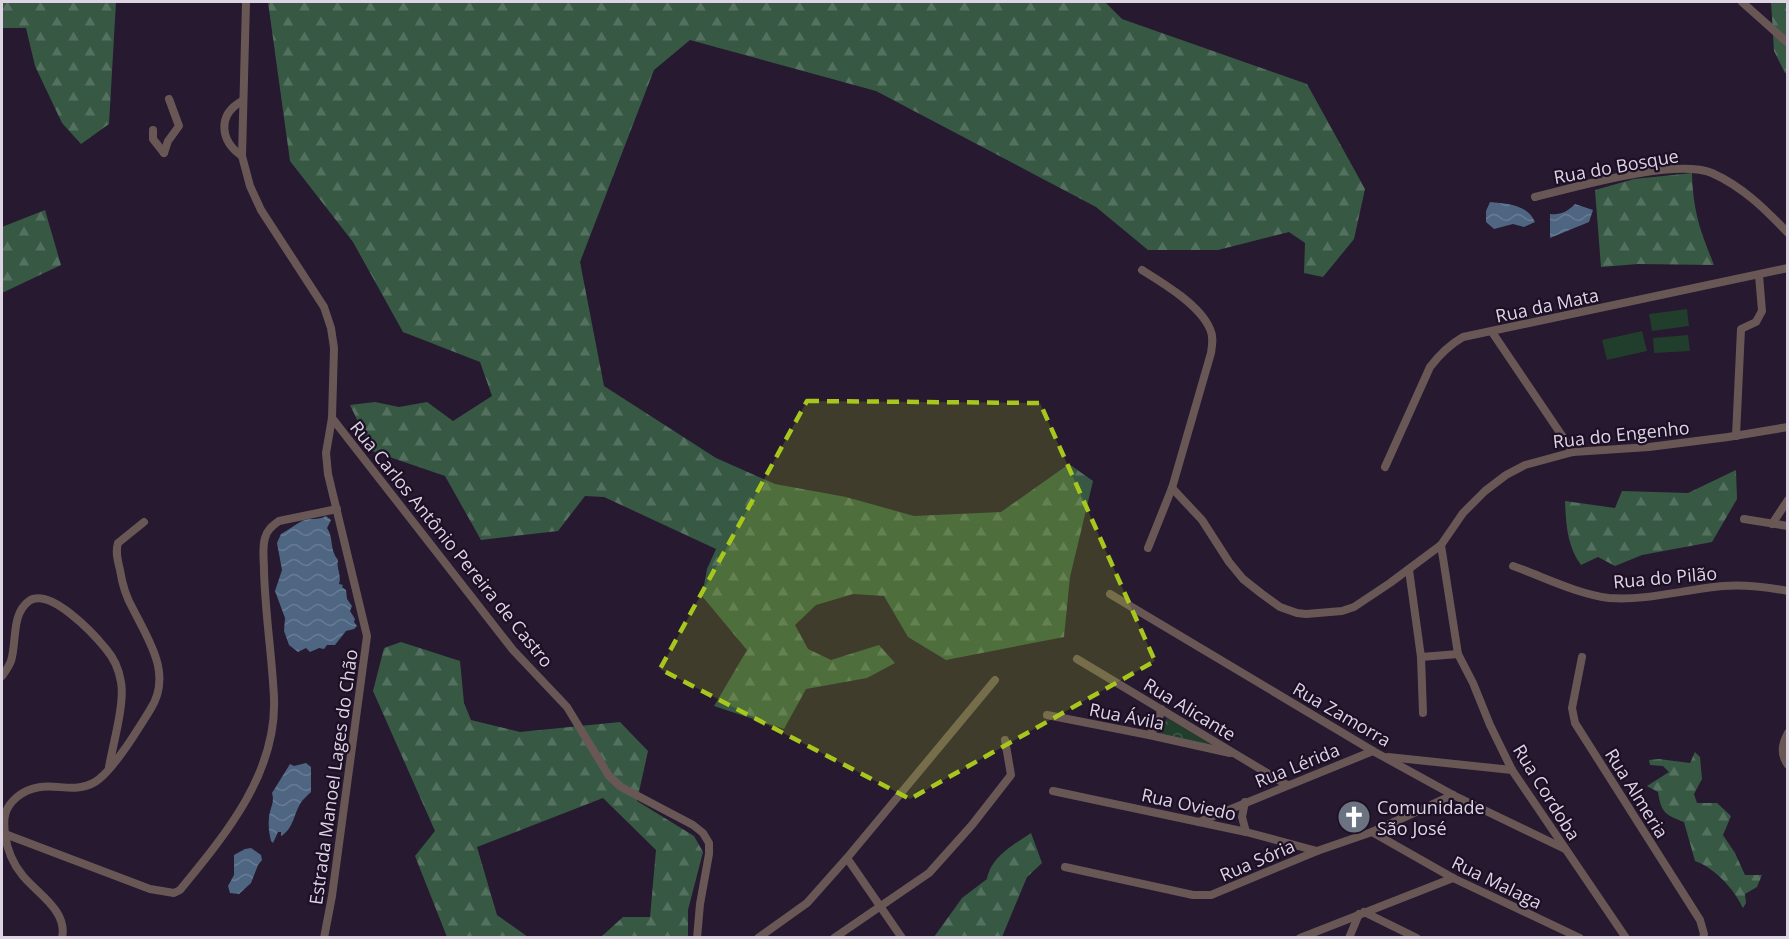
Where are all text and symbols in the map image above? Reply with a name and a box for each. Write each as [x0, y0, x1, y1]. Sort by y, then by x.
street label: Rua do Bosque [1552, 143, 1680, 189]
street label: Rua da Mata [1493, 282, 1601, 328]
street label: Rua do Engenho [1552, 415, 1690, 453]
street label: Rua Carlos Antônio Pereira de Castro [345, 416, 559, 672]
street label: Rua do Pilão [1612, 561, 1718, 593]
street label: Estrada Manoel Lages do Chão [303, 648, 363, 906]
street label: Rua Alicante [1139, 672, 1241, 746]
street label: Rua Zamorra [1289, 676, 1395, 752]
street label: Rua Ávila [1087, 697, 1167, 735]
street label: Rua Lérida [1251, 737, 1343, 793]
street label: Rua Cordoba [1508, 739, 1586, 845]
street label: Rua Almeria [1600, 744, 1674, 842]
street label: Rua Oviedo [1139, 782, 1239, 826]
place label: Comunidade São José [1377, 795, 1485, 840]
church icon: Comunidade São José [1336, 799, 1372, 835]
street label: Rua Sória [1216, 833, 1298, 887]
street label: Rua Malaga [1448, 850, 1546, 914]

